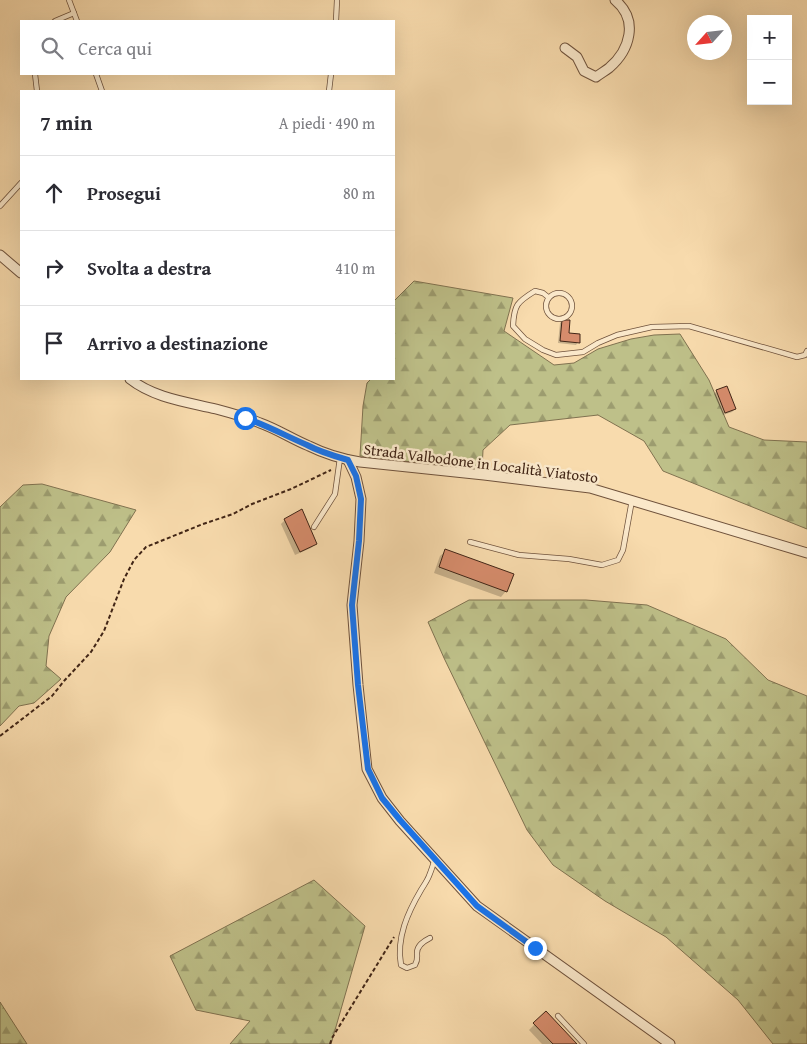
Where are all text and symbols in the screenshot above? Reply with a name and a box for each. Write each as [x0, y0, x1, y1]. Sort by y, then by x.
north arrow [687, 15, 732, 60]
map controls [747, 15, 792, 105]
button: + [747, 15, 792, 60]
search box [20, 20, 395, 75]
icon: search [38, 34, 66, 62]
text: Cerca qui [78, 34, 152, 62]
button: − [747, 60, 792, 105]
text: 7 min [40, 107, 92, 138]
text: A piedi · 490 m [279, 111, 375, 135]
icon: ahead [40, 179, 68, 207]
text: Prosegui [87, 179, 161, 207]
text: 80 m [343, 181, 375, 205]
icon: right [40, 254, 68, 282]
text: Svolta a destra [87, 254, 211, 282]
text: 410 m [335, 256, 375, 280]
icon: arrive [40, 329, 68, 357]
text: Arrivo a destinazione [87, 329, 268, 357]
route start [234, 407, 257, 430]
street label: Strada Valbodone in Località Viatosto [363, 438, 600, 488]
route end [524, 937, 547, 960]

